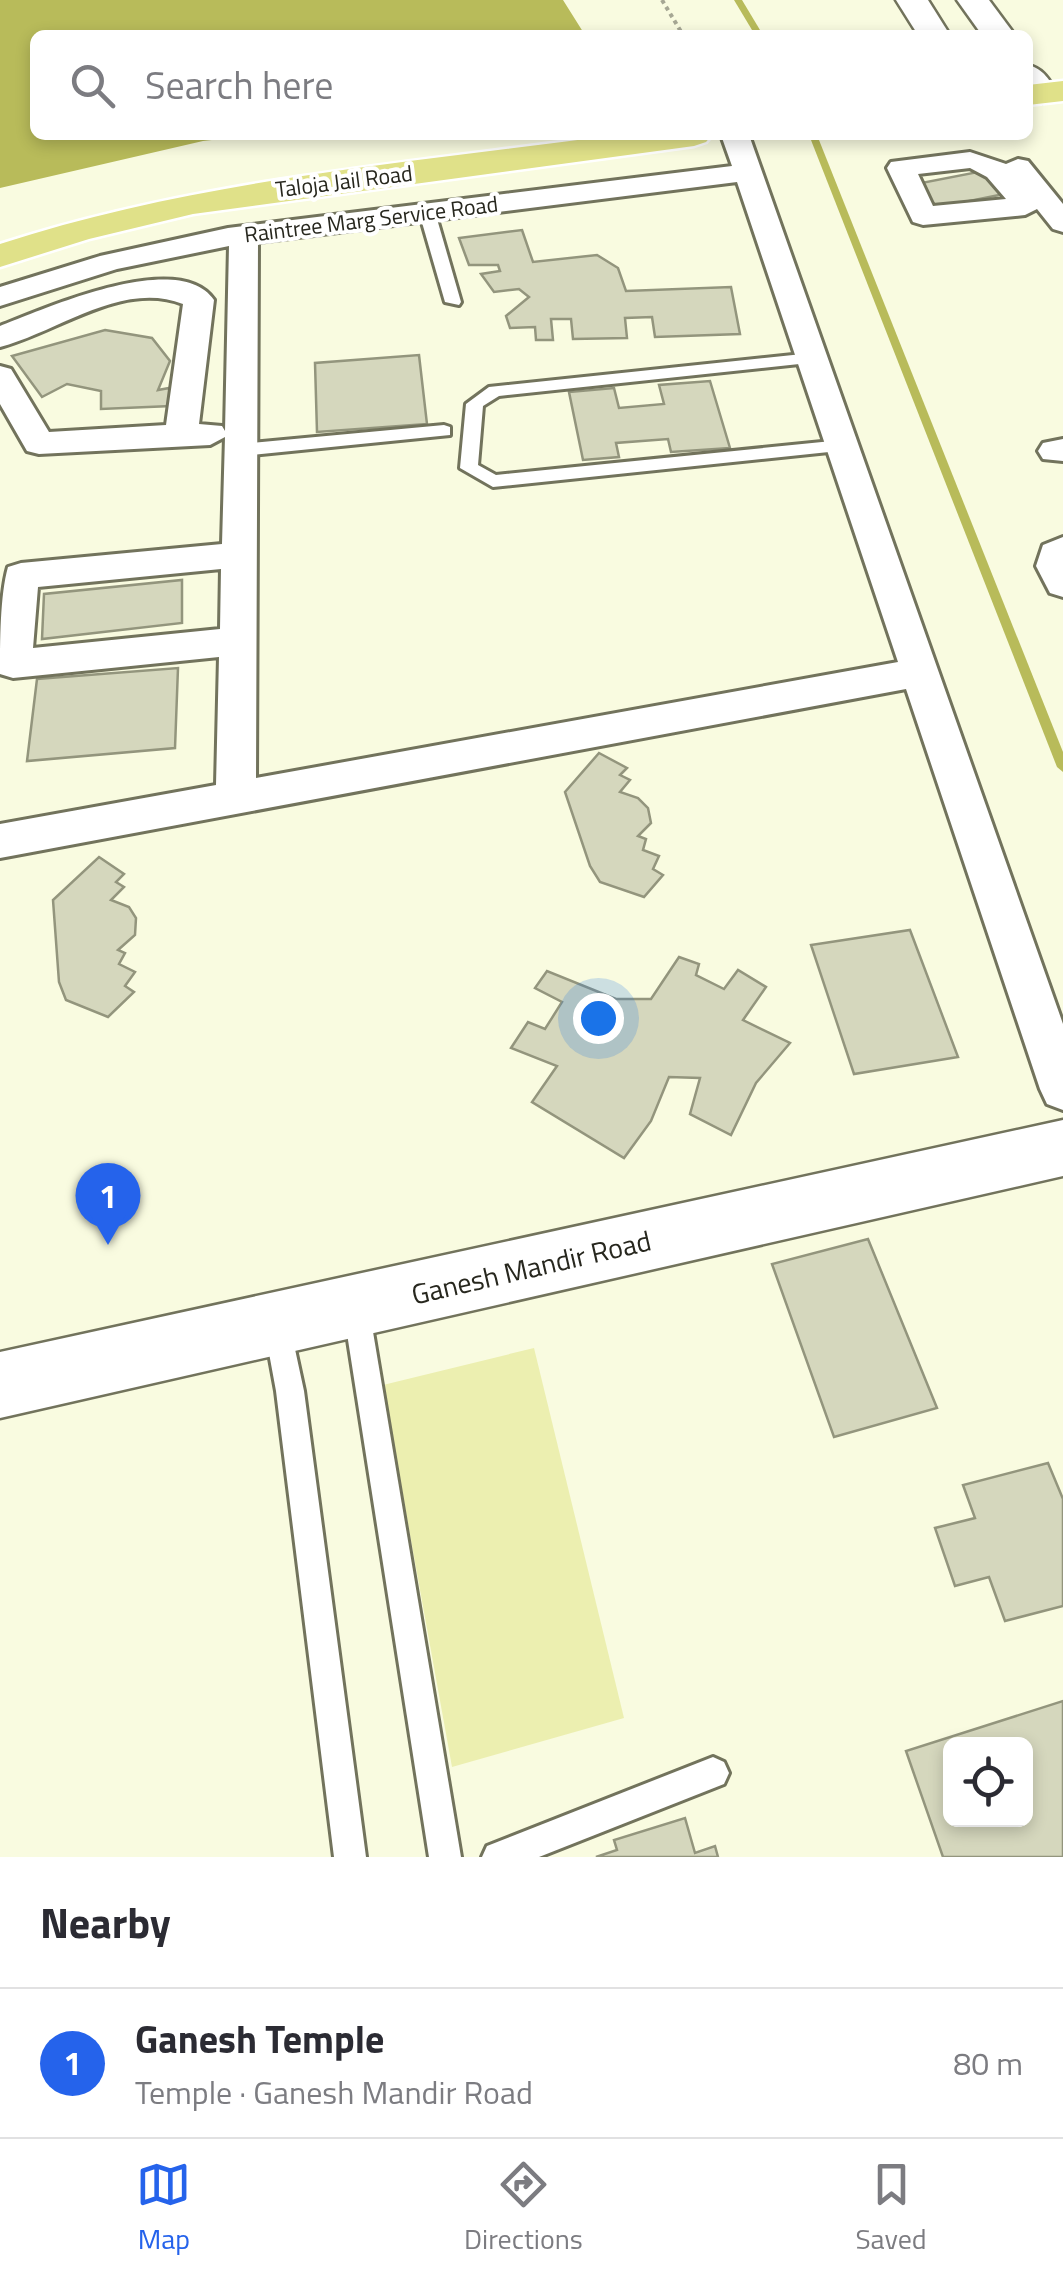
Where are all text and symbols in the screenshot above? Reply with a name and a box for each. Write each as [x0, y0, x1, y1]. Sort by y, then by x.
search box [30, 30, 1033, 140]
text: Search here [145, 56, 333, 114]
icon: search [65, 58, 120, 113]
street label: Taloja Jail Road [274, 156, 414, 206]
street label: Raintree Marg Service Road [242, 187, 500, 251]
your location [573, 993, 624, 1044]
pin: 1 [76, 1162, 140, 1245]
street label: Ganesh Mandir Road [407, 1219, 655, 1315]
map controls [943, 1737, 1033, 1827]
button: locate [943, 1737, 1033, 1827]
text: Nearby [40, 1890, 171, 1954]
text: Ganesh Temple [135, 2010, 384, 2068]
text: 1 [64, 2039, 81, 2087]
text: 80 m [953, 2039, 1023, 2087]
text: Temple · Ganesh Mandir Road [135, 2068, 533, 2116]
tab: Map [136, 2157, 191, 2260]
tab: Directions [464, 2157, 583, 2260]
tab: Saved [855, 2157, 927, 2260]

